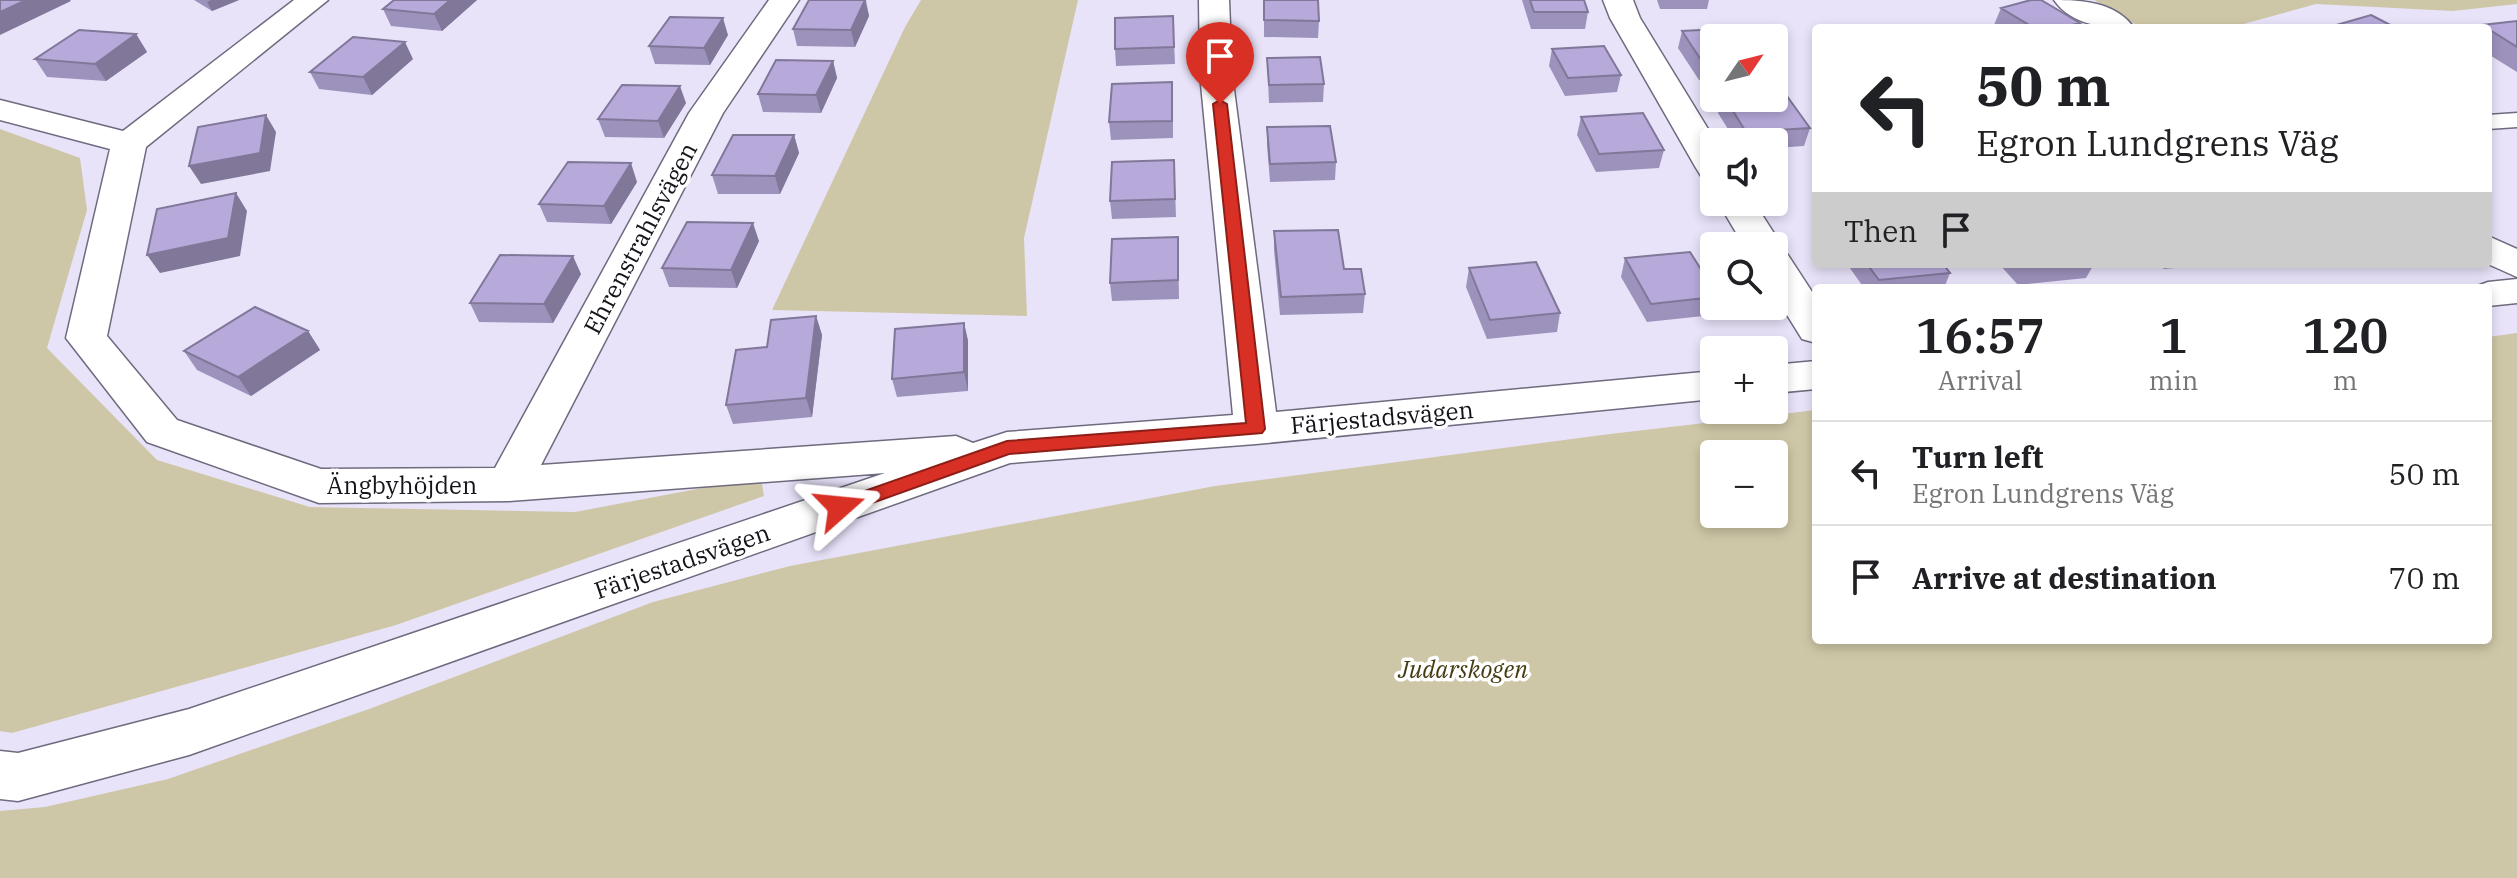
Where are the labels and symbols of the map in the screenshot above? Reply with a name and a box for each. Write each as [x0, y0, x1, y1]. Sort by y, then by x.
pin [1186, 22, 1254, 104]
north arrow [1700, 24, 1788, 112]
street label: Ehrenstrahlsvägen [576, 136, 704, 340]
street label: Färjestadsvägen [1289, 393, 1475, 441]
position arrow [798, 465, 882, 549]
street label: Ängbyhöjden [327, 469, 477, 501]
street label: Färjestadsvägen [590, 516, 774, 606]
park label: Judarskogen [1397, 653, 1528, 685]

